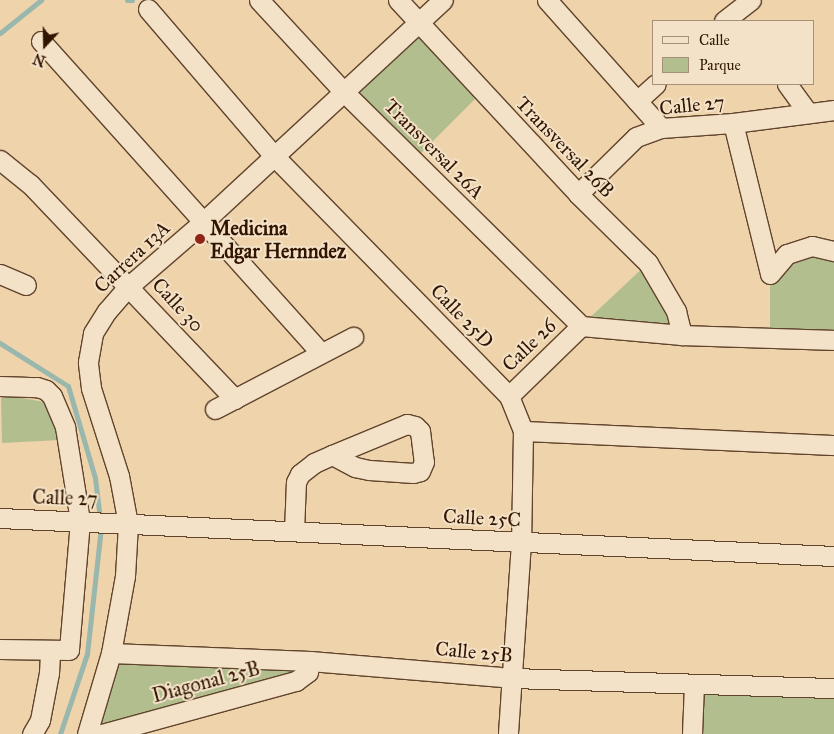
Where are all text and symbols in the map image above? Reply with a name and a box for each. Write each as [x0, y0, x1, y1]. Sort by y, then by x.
north arrow [20, 20, 70, 70]
legend [652, 20, 814, 85]
text: Calle [699, 31, 730, 49]
text: N [31, 49, 48, 70]
text: Parque [699, 56, 741, 74]
street label: Calle 27 [658, 90, 726, 120]
street label: Transversal 26B [511, 91, 619, 203]
street label: Transversal 26A [379, 94, 489, 204]
street label: Carrera 13A [89, 216, 175, 298]
place label: Medicina Edgar Hernndez [210, 216, 346, 263]
marker: Medicina Edgar Hernndez [194, 233, 206, 245]
street label: Calle 30 [147, 273, 209, 337]
street label: Calle 25D [425, 279, 499, 353]
street label: Calle 26 [497, 314, 561, 376]
street label: Calle 27 [32, 485, 98, 511]
street label: Calle 25C [442, 504, 522, 532]
street label: Calle 25B [434, 637, 514, 667]
street label: Diagonal 25B [150, 656, 262, 708]

